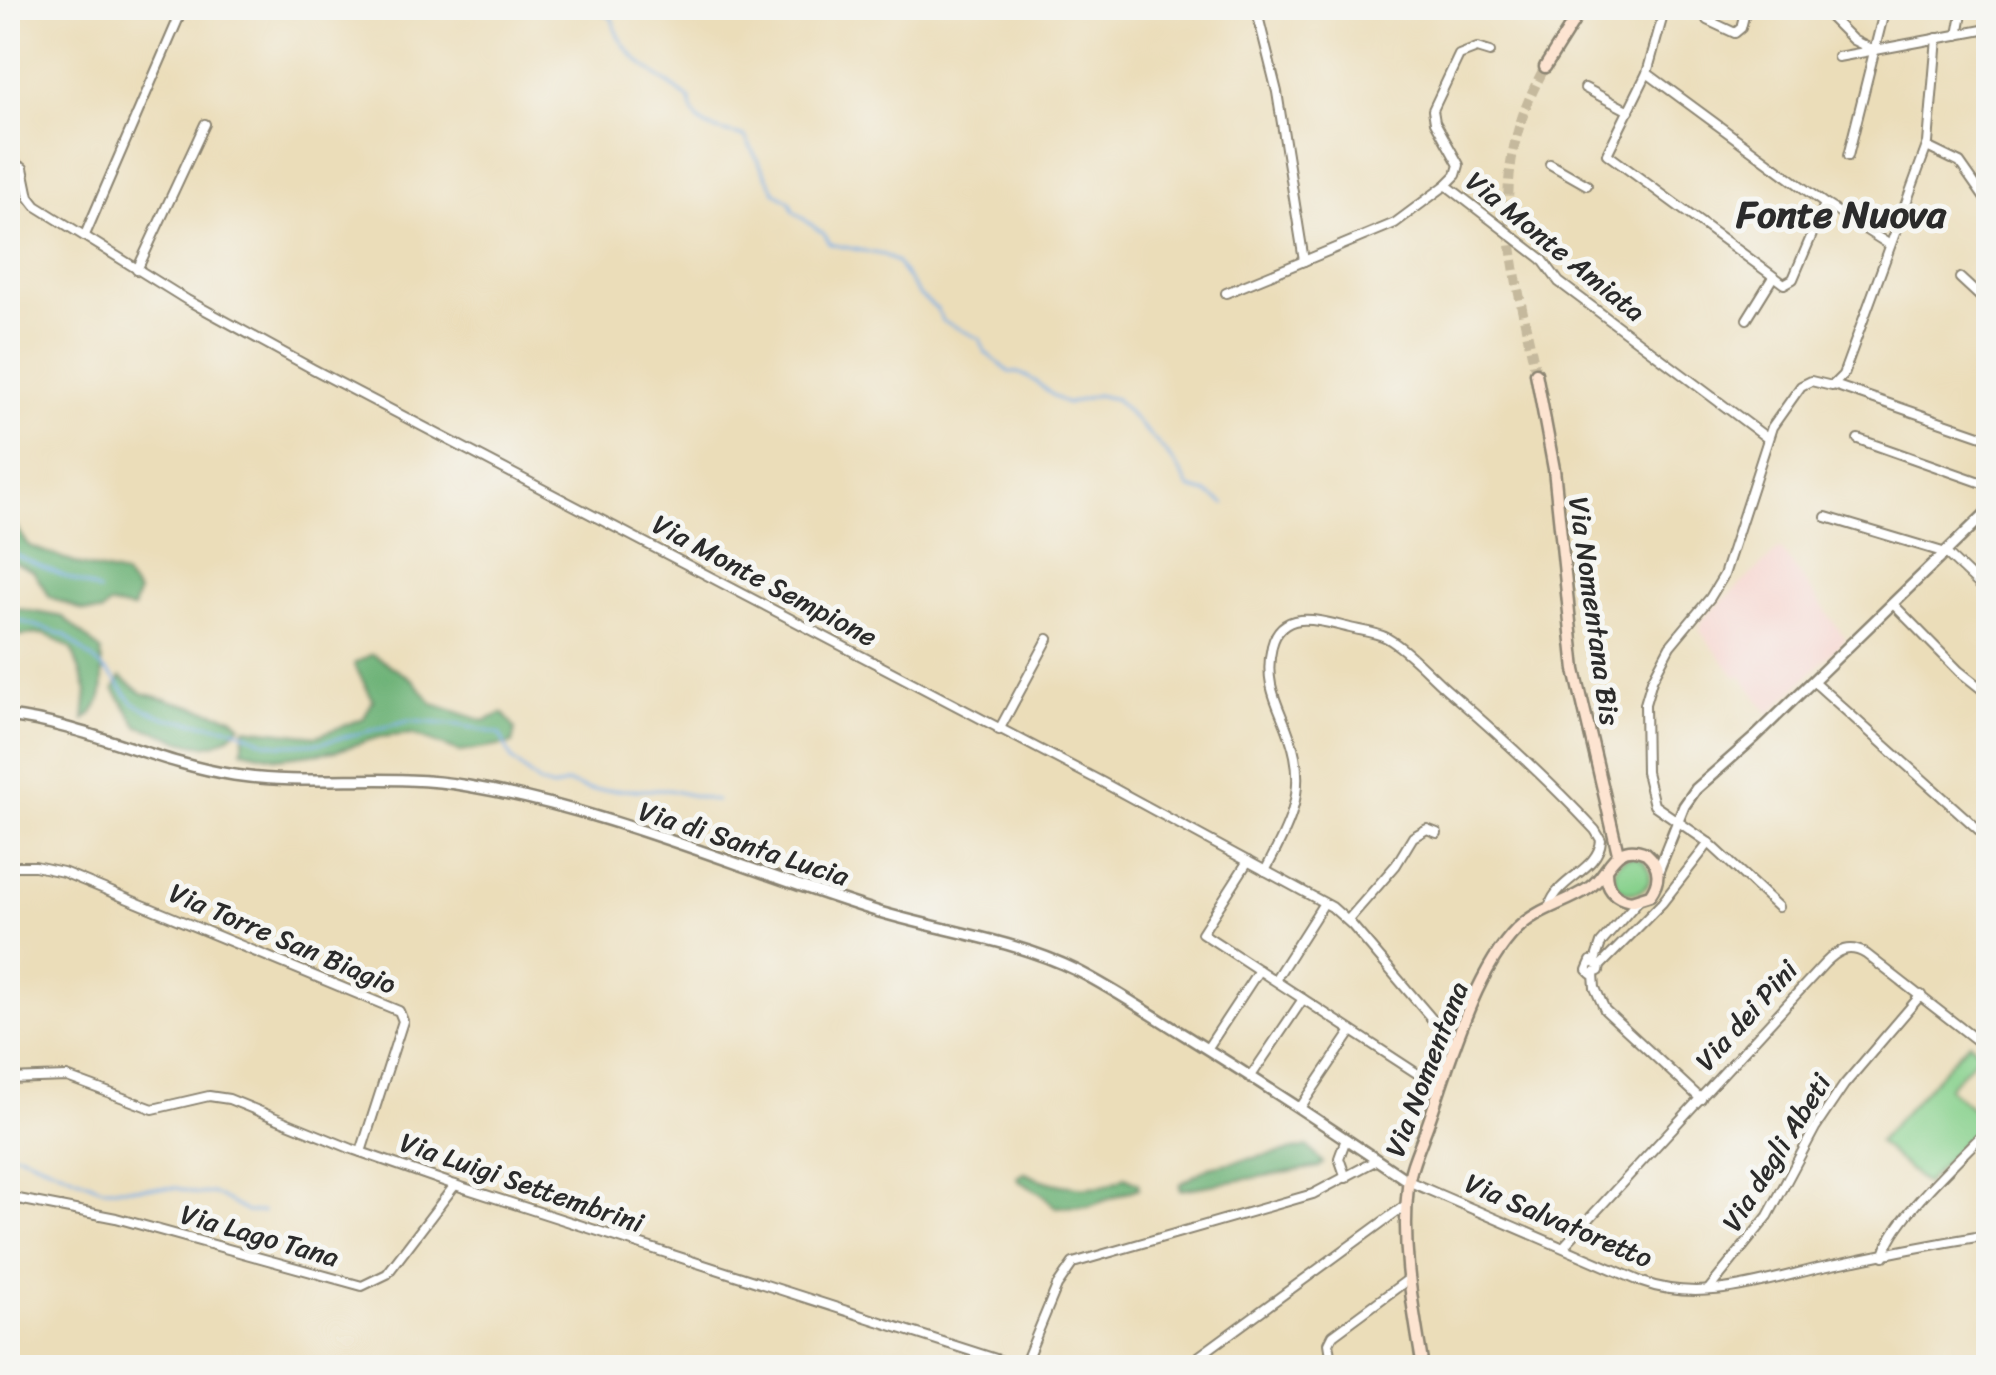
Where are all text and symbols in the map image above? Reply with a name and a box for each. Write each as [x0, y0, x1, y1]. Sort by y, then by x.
street label: Via Monte Amiata [1455, 158, 1657, 335]
district label: Fonte Nuova [1735, 181, 1947, 248]
street label: Via Nomentana Bis [1554, 494, 1635, 729]
street label: Via Monte Sempione [643, 500, 886, 661]
street label: Via di Santa Lucia [632, 786, 856, 901]
street label: Via Torre San Biagio [161, 868, 404, 1009]
street label: Via dei Pini [1682, 947, 1811, 1082]
street label: Via Nomentana [1370, 974, 1482, 1164]
street label: Via degli Abeti [1708, 1062, 1845, 1241]
street label: Via Luigi Settembrini [393, 1118, 652, 1248]
street label: Via Salvatoretto [1457, 1159, 1661, 1282]
street label: Via Lago Tana [175, 1189, 345, 1281]

